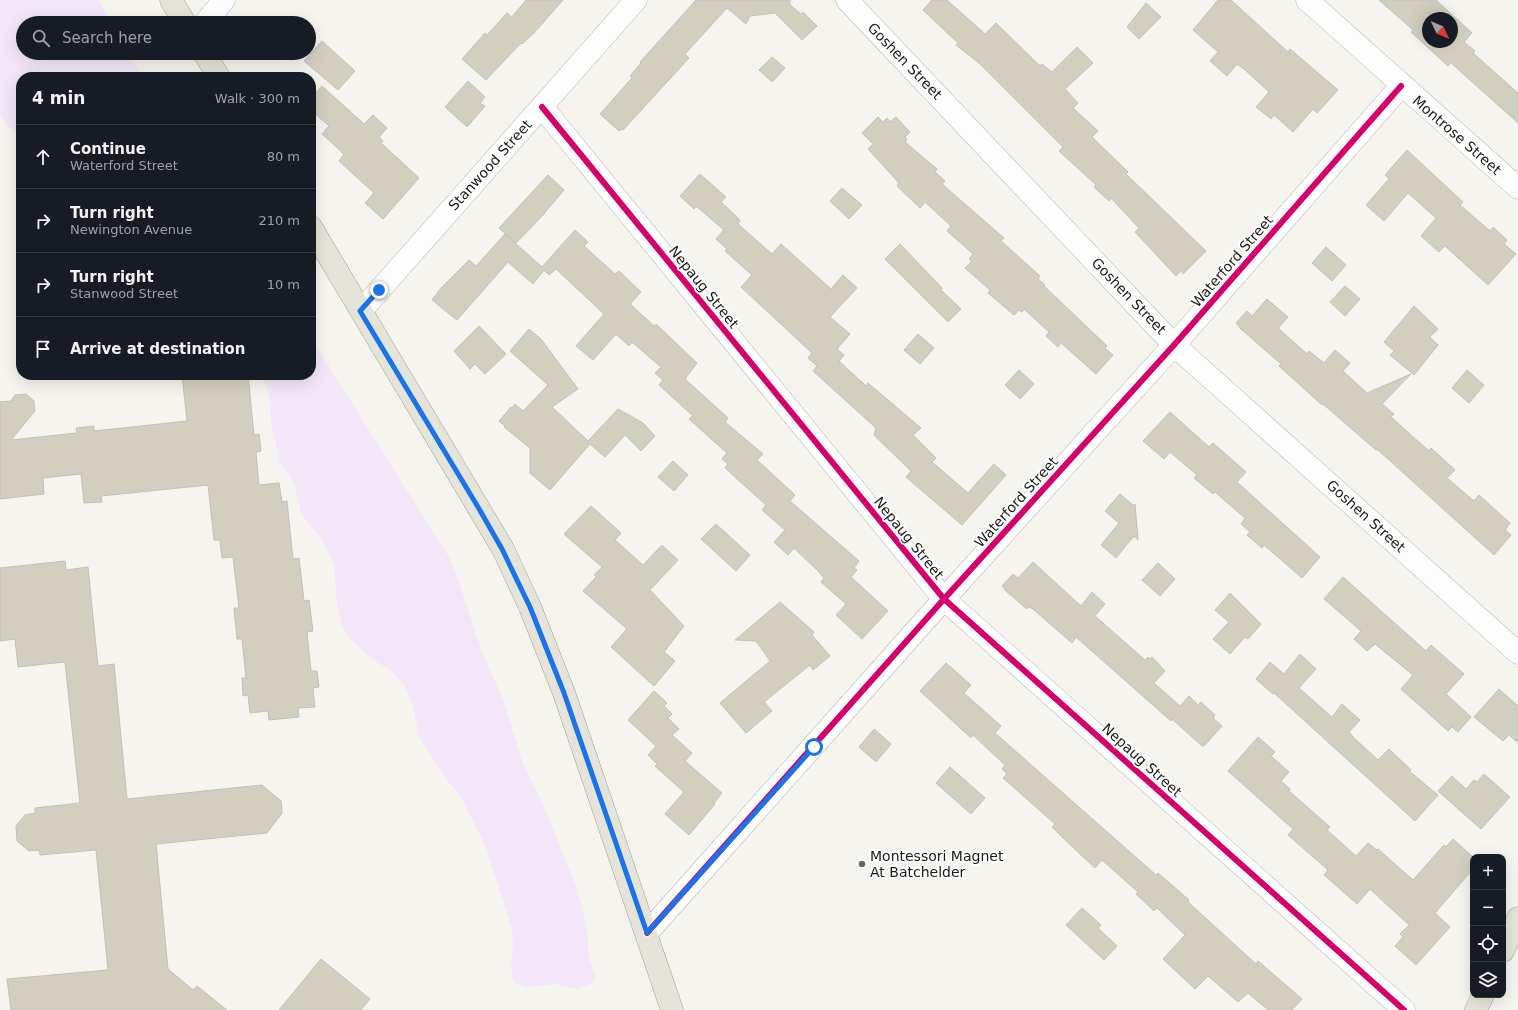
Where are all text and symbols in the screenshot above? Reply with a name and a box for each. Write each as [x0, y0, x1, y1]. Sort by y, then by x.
north arrow [1422, 12, 1458, 48]
search box [16, 16, 316, 60]
street label: Goshen Street [864, 19, 946, 103]
icon: search [30, 27, 52, 49]
text: Search here [62, 29, 152, 47]
text: 4 min [32, 88, 85, 108]
text: Walk · 300 m [215, 91, 300, 106]
street label: Montrose Street [1410, 92, 1505, 178]
street label: Stanwood Street [445, 116, 535, 214]
text: Continue [70, 140, 146, 158]
icon: ahead [32, 146, 54, 168]
text: 80 m [267, 149, 300, 164]
text: Waterford Street [70, 158, 178, 173]
text: Turn right [70, 204, 154, 222]
icon: right [32, 210, 54, 232]
street label: Waterford Street [1188, 211, 1277, 310]
text: 210 m [258, 213, 300, 228]
text: Newington Avenue [70, 222, 192, 237]
street label: Nepaug Street [666, 243, 742, 332]
street label: Goshen Street [1088, 254, 1170, 338]
text: Turn right [70, 268, 154, 286]
icon: right [32, 274, 54, 296]
text: 10 m [267, 277, 300, 292]
route end [370, 281, 388, 299]
text: Stanwood Street [70, 286, 178, 301]
icon: arrive [32, 338, 54, 360]
text: Arrive at destination [70, 340, 245, 358]
street label: Waterford Street [971, 453, 1061, 551]
street label: Goshen Street [1323, 477, 1409, 556]
street label: Nepaug Street [871, 494, 947, 583]
street label: Nepaug Street [1099, 720, 1185, 800]
route start [805, 738, 823, 756]
place label: Montessori Magnet At Batchelder [870, 848, 1004, 880]
map controls [1470, 854, 1506, 998]
button: + [1470, 854, 1506, 890]
marker: Montessori Magnet At Batchelder [857, 859, 867, 869]
button: − [1470, 890, 1506, 926]
button: locate [1470, 926, 1506, 962]
button: layers [1470, 962, 1506, 998]

